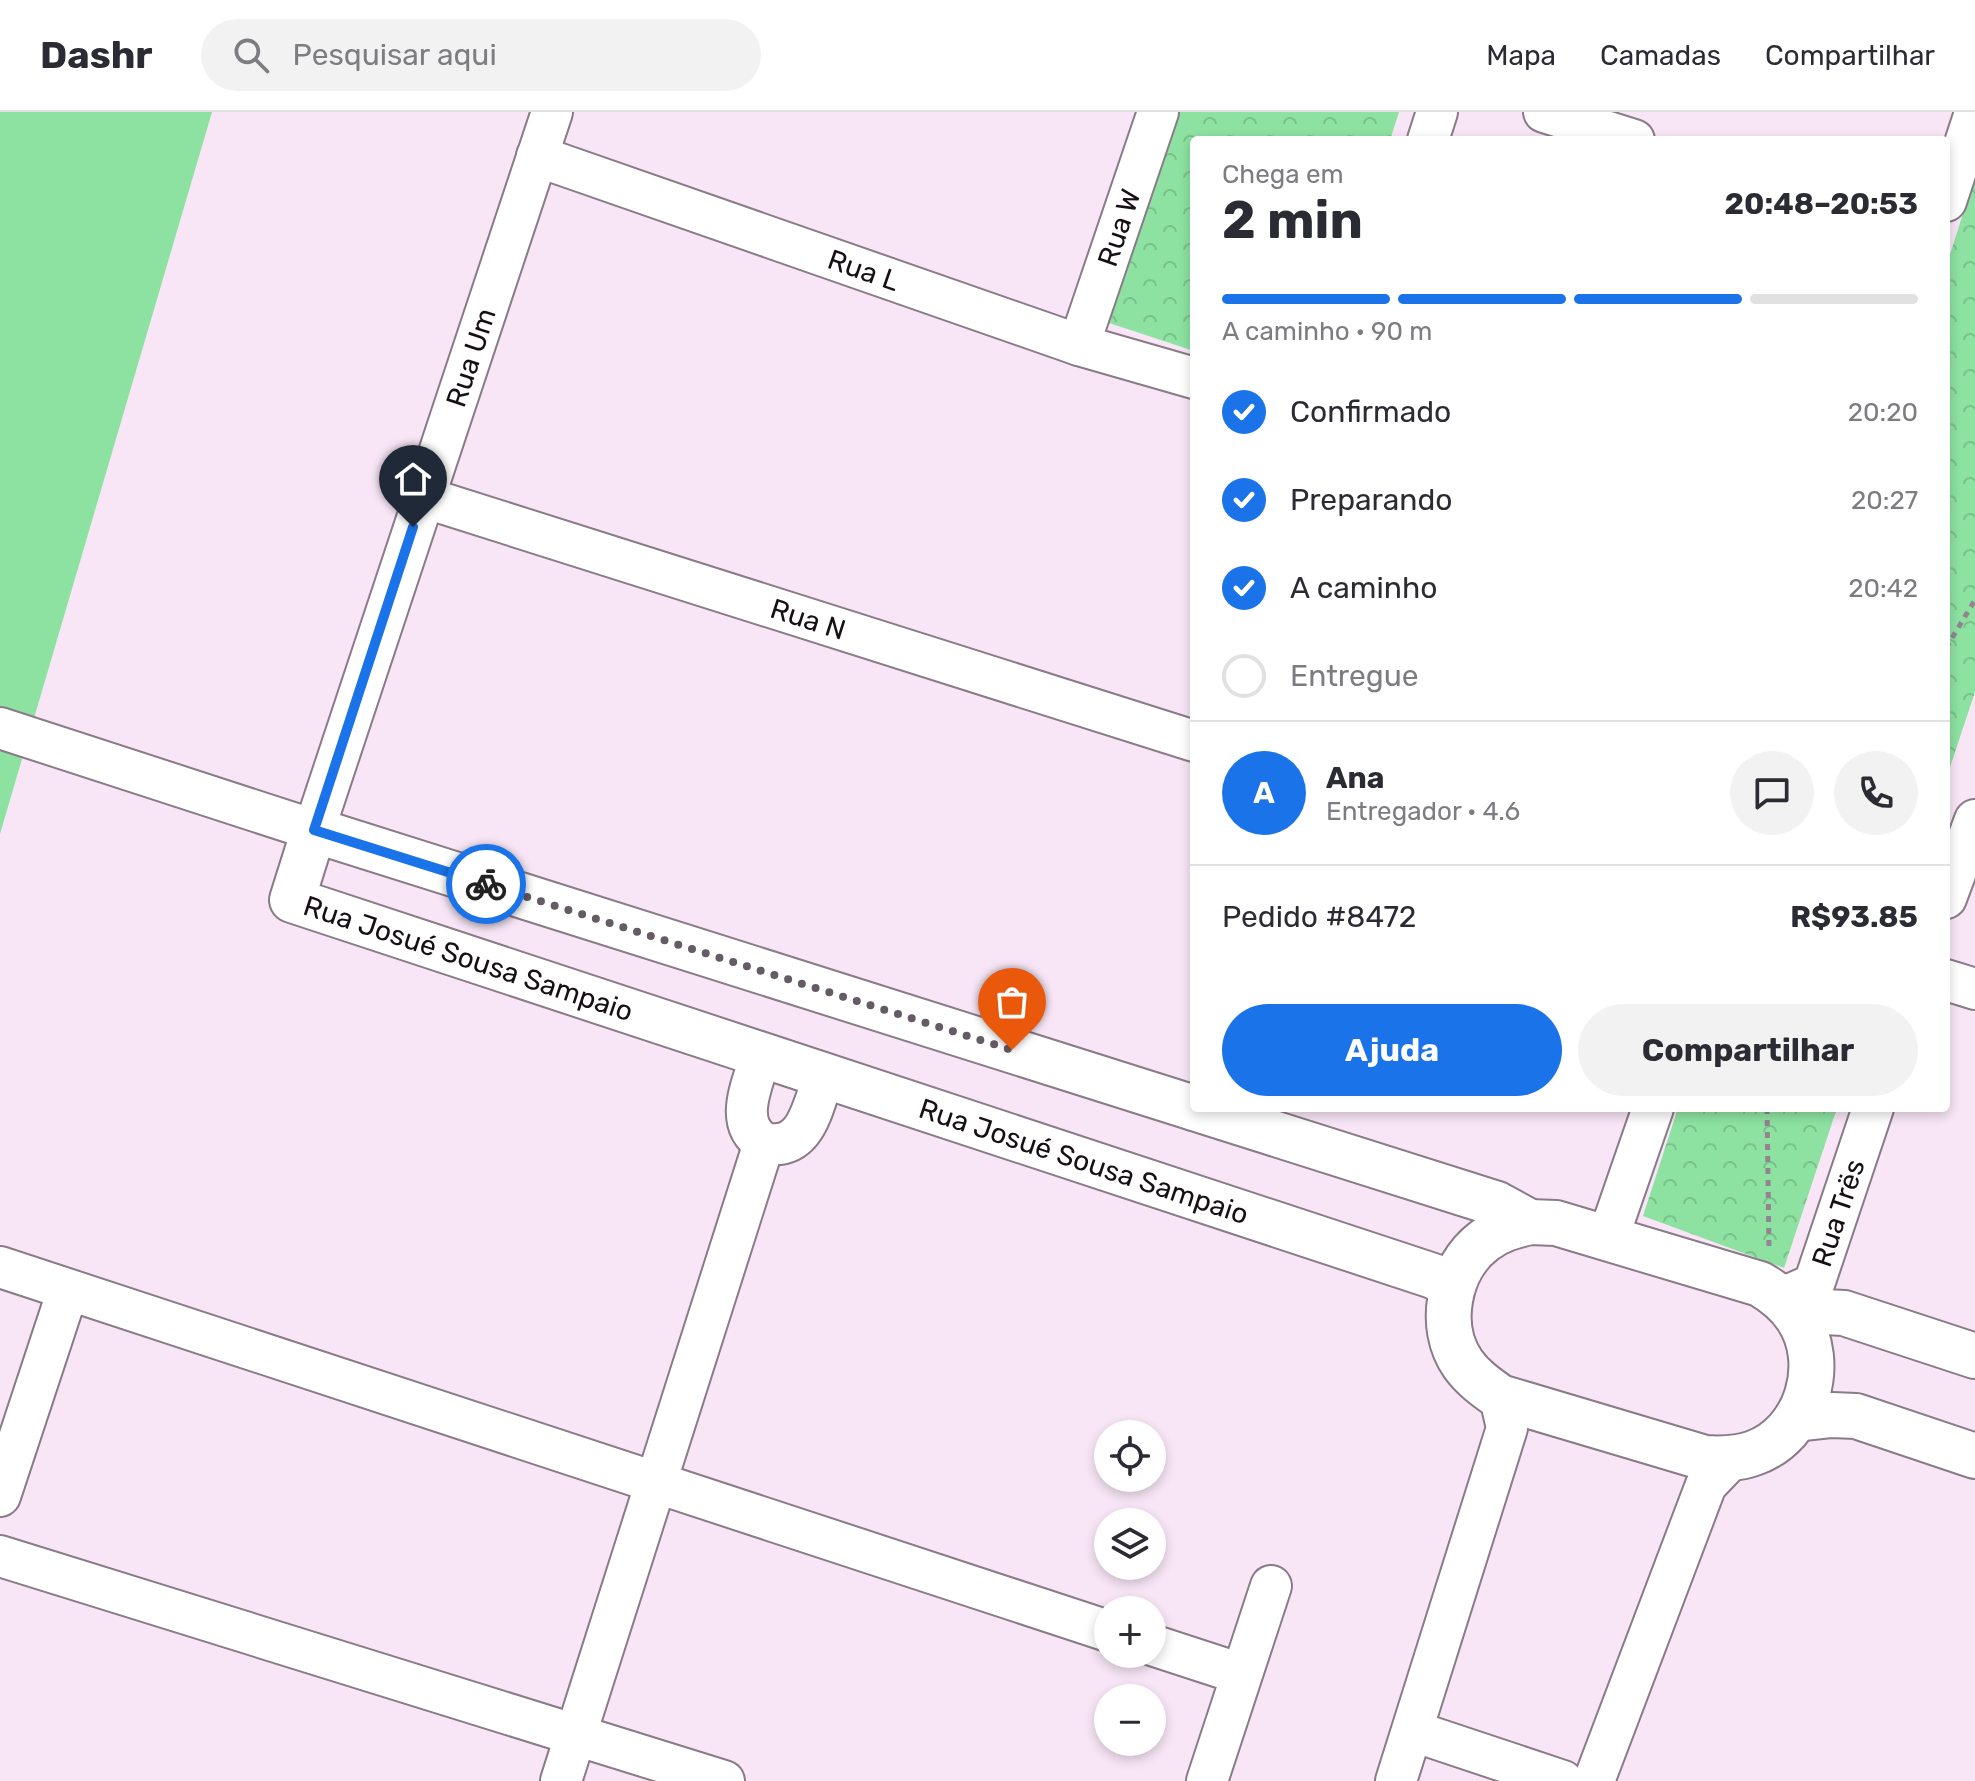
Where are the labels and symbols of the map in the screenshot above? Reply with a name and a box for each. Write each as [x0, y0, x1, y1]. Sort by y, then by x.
street label: Rua W [1090, 185, 1147, 271]
street label: Rua L [824, 242, 904, 298]
street label: Rua Um [439, 304, 502, 411]
pin [379, 445, 447, 527]
street label: Rua N [766, 592, 850, 646]
courier [446, 844, 526, 924]
street label: Rua Josué Sousa Sampaio [299, 888, 637, 1028]
pin [978, 968, 1046, 1050]
street label: Rua Josué Sousa Sampaio [915, 1091, 1253, 1231]
street label: Rua Trës [1805, 1155, 1871, 1271]

